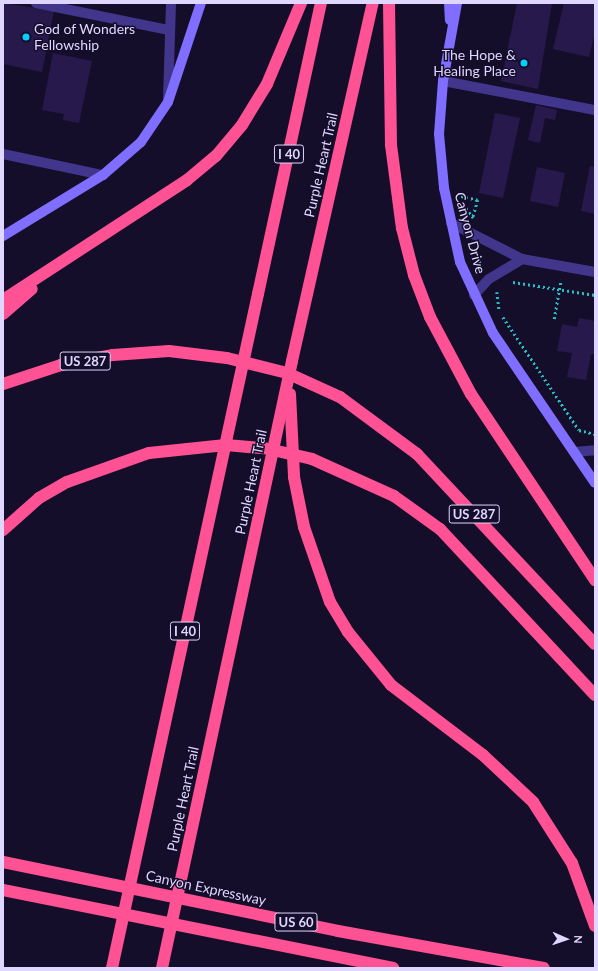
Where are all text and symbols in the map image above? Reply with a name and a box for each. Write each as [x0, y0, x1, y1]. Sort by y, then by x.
place label: God of Wonders Fellowship [34, 21, 136, 54]
marker: God of Wonders Fellowship [21, 32, 31, 42]
place label: The Hope & Healing Place [433, 47, 516, 80]
marker: The Hope & Healing Place [519, 58, 529, 68]
street label: Purple Heart Trail [301, 111, 341, 219]
road number: I 40 [273, 143, 305, 165]
street label: Canyon Drive [451, 190, 489, 276]
road number: US 287 [59, 350, 111, 372]
street label: Purple Heart Trail [232, 428, 270, 536]
road number: US 287 [448, 503, 500, 525]
road number: I 40 [169, 620, 201, 642]
street label: Purple Heart Trail [164, 745, 202, 853]
street label: Canyon Expressway [144, 867, 268, 909]
road number: US 60 [274, 911, 318, 933]
north arrow [546, 919, 586, 959]
text: N [572, 935, 585, 944]

